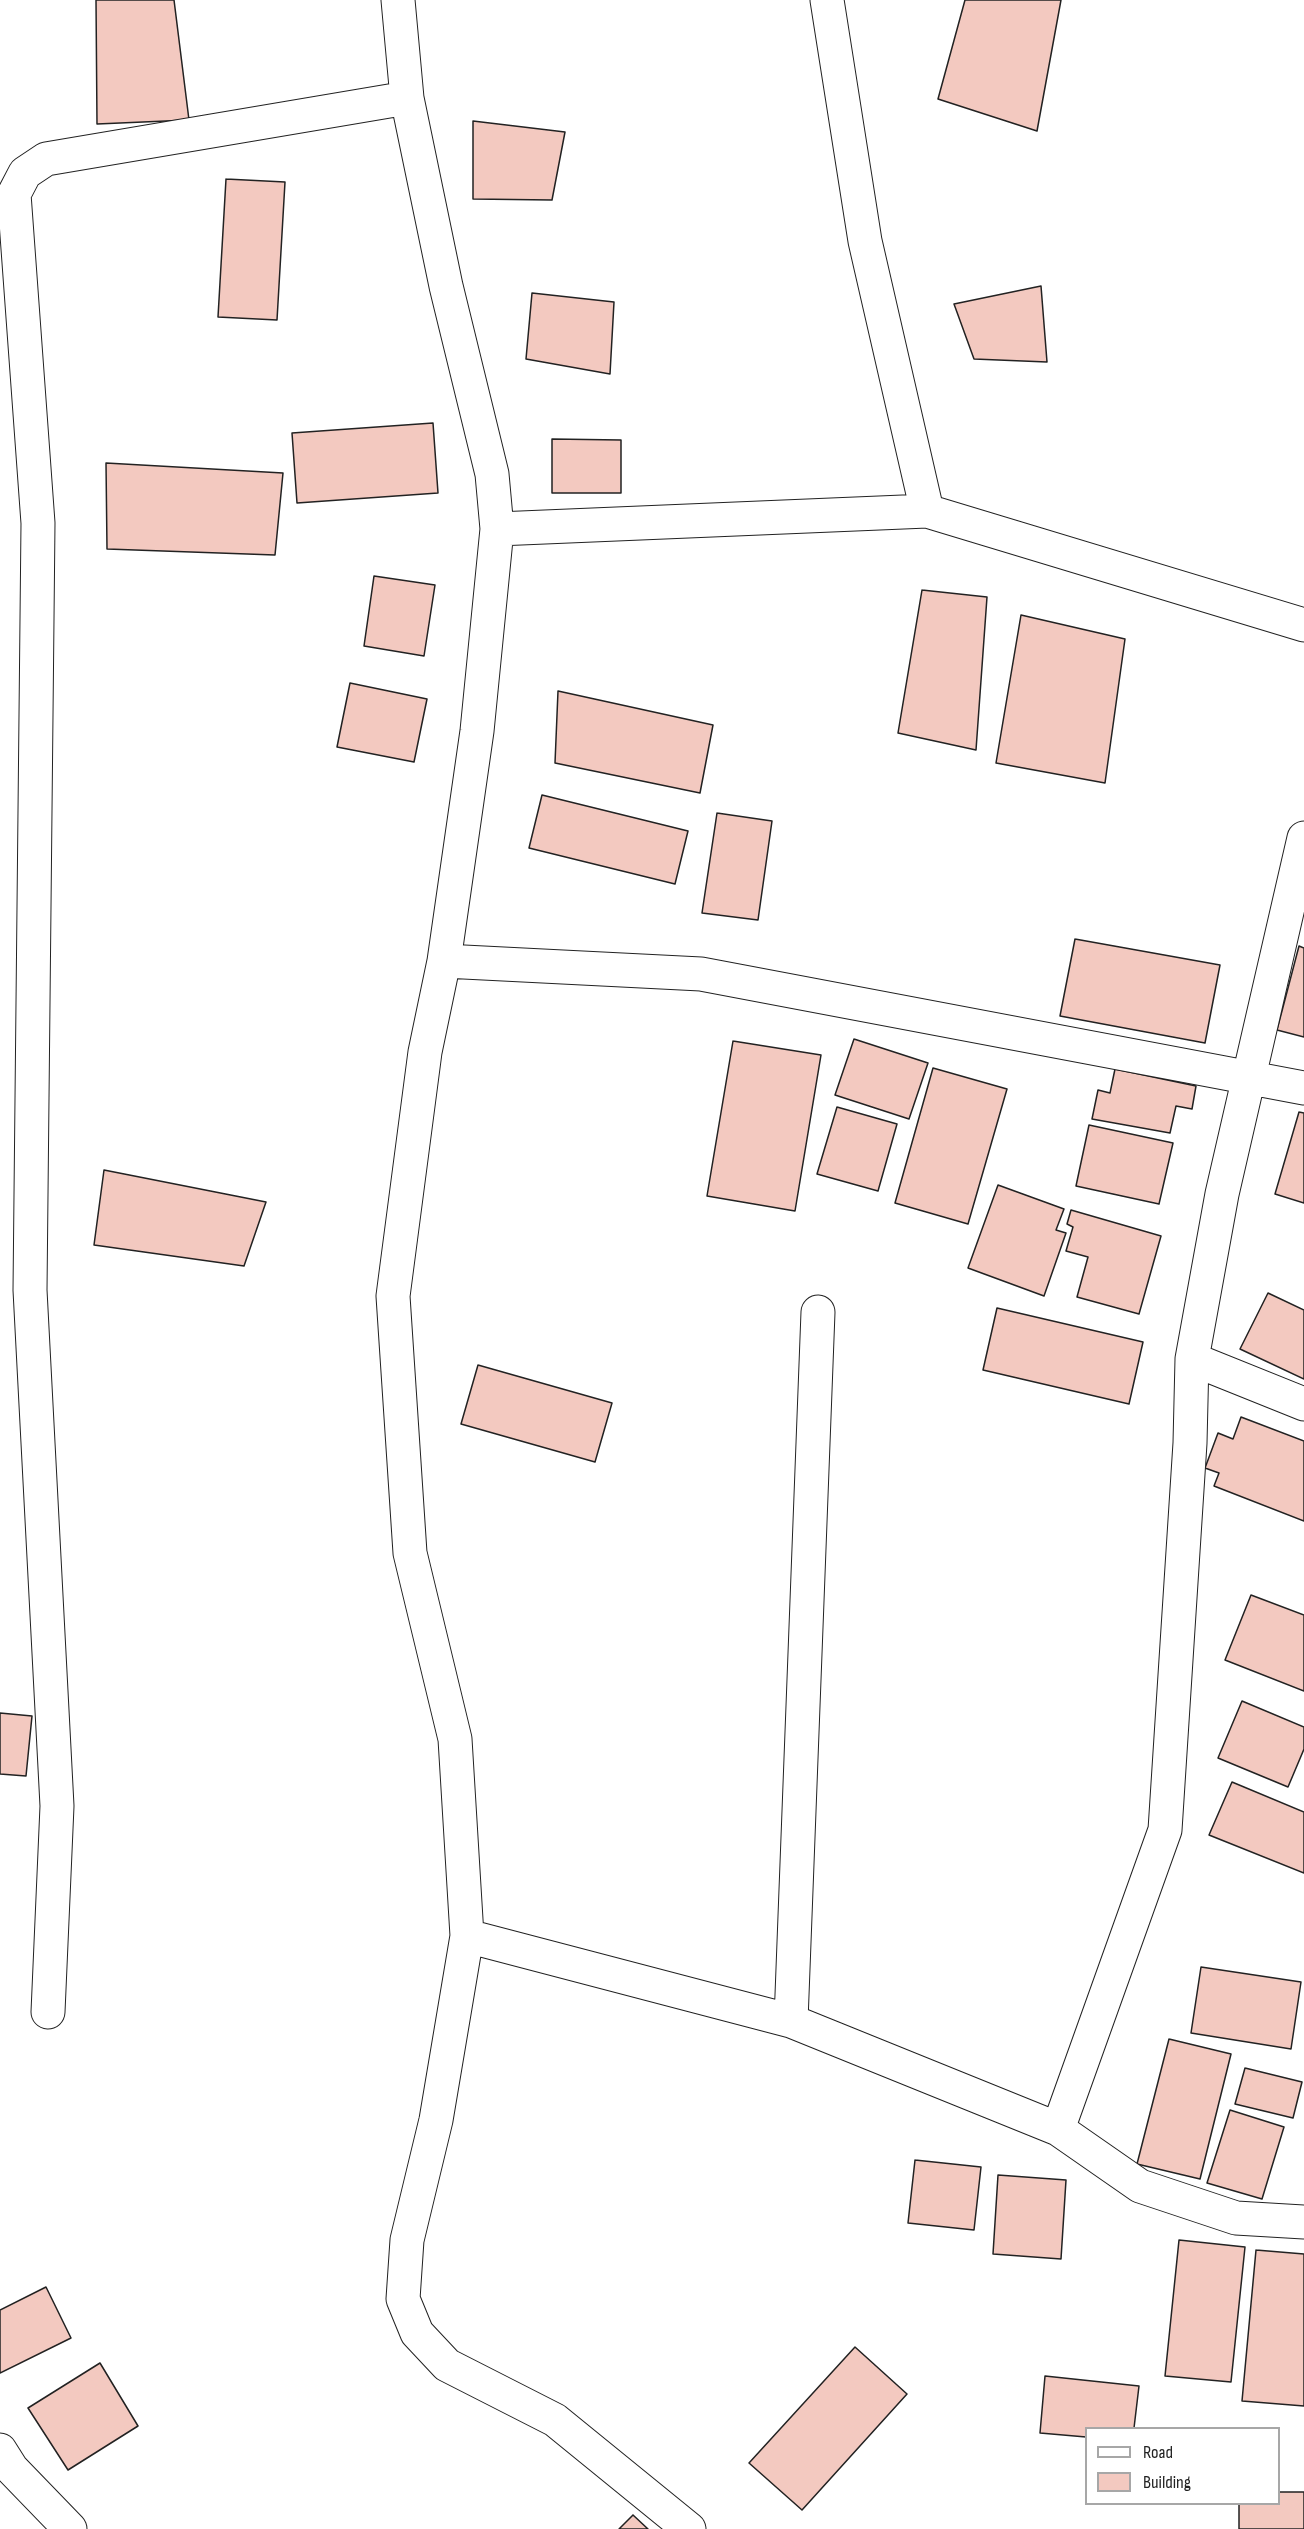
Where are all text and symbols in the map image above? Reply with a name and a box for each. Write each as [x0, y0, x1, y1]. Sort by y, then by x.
legend [1085, 2427, 1280, 2505]
text: Road [1143, 2442, 1173, 2463]
text: Building [1143, 2472, 1191, 2493]

